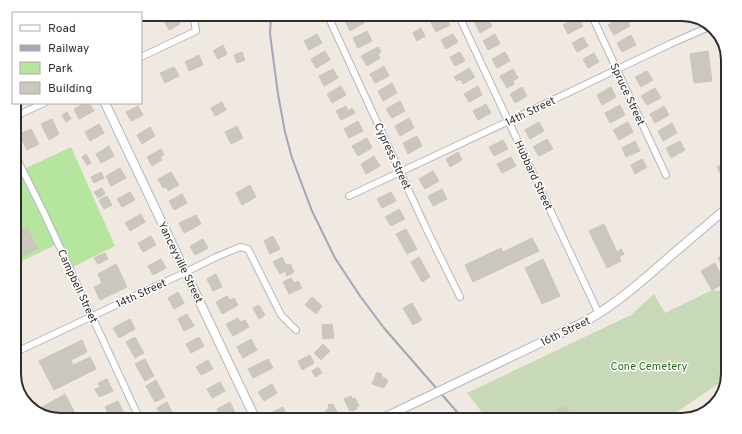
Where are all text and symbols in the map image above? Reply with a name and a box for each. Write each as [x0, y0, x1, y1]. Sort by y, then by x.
legend [12, 12, 142, 104]
text: Road [48, 21, 76, 37]
text: Railway [48, 41, 89, 57]
text: Park [48, 61, 73, 77]
street label: Spruce Street [606, 61, 648, 128]
text: Building [48, 81, 92, 97]
street label: 14th Street [503, 94, 558, 130]
street label: Cypress Street [371, 121, 414, 192]
street label: Hubbard Street [511, 138, 555, 213]
street label: Yanceyville Street [154, 219, 206, 305]
street label: Campbell Street [54, 247, 100, 325]
street label: 14th Street [114, 276, 169, 312]
street label: 16th Street [538, 314, 593, 350]
park label: Cone Cemetery [611, 360, 688, 374]

